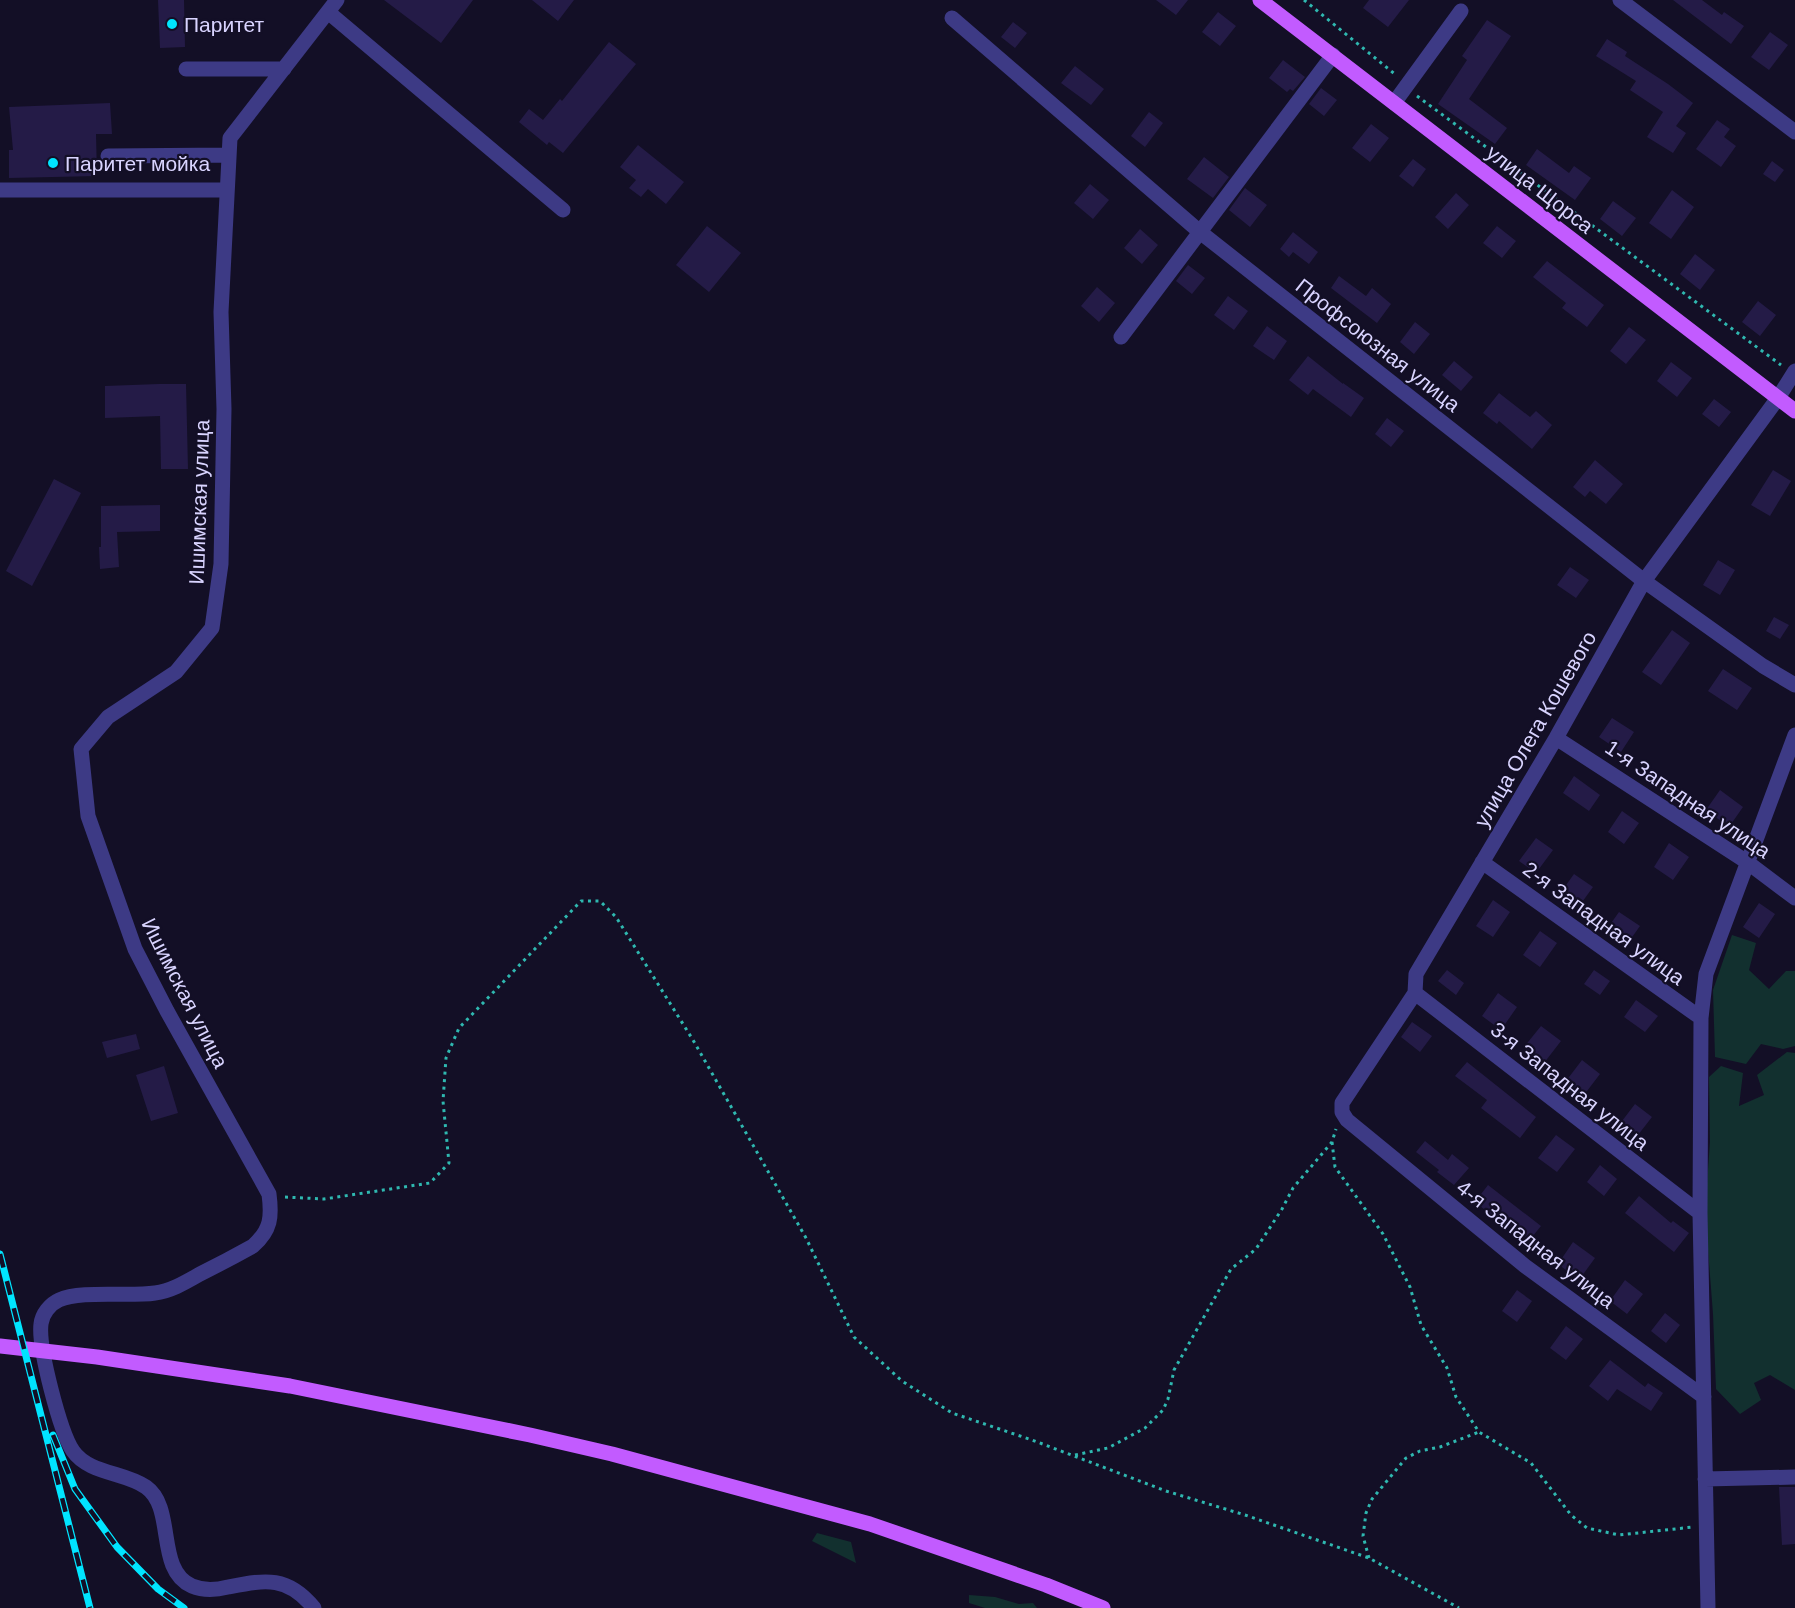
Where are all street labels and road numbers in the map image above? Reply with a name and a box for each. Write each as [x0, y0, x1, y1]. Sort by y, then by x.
street label: улица Щорса [1482, 140, 1598, 238]
street label: Профсоюзная улица [1291, 274, 1465, 416]
street label: Ишимская улица [185, 419, 213, 585]
street label: улица Олега Кошевого [1469, 627, 1601, 831]
street label: 1-я Западная улица [1601, 735, 1775, 863]
street label: 2-я Западная улица [1519, 857, 1689, 989]
street label: Ишимская улица [137, 914, 233, 1072]
street label: 3-я Западная улица [1487, 1017, 1654, 1155]
street label: 4-я Западная улица [1453, 1175, 1620, 1313]

